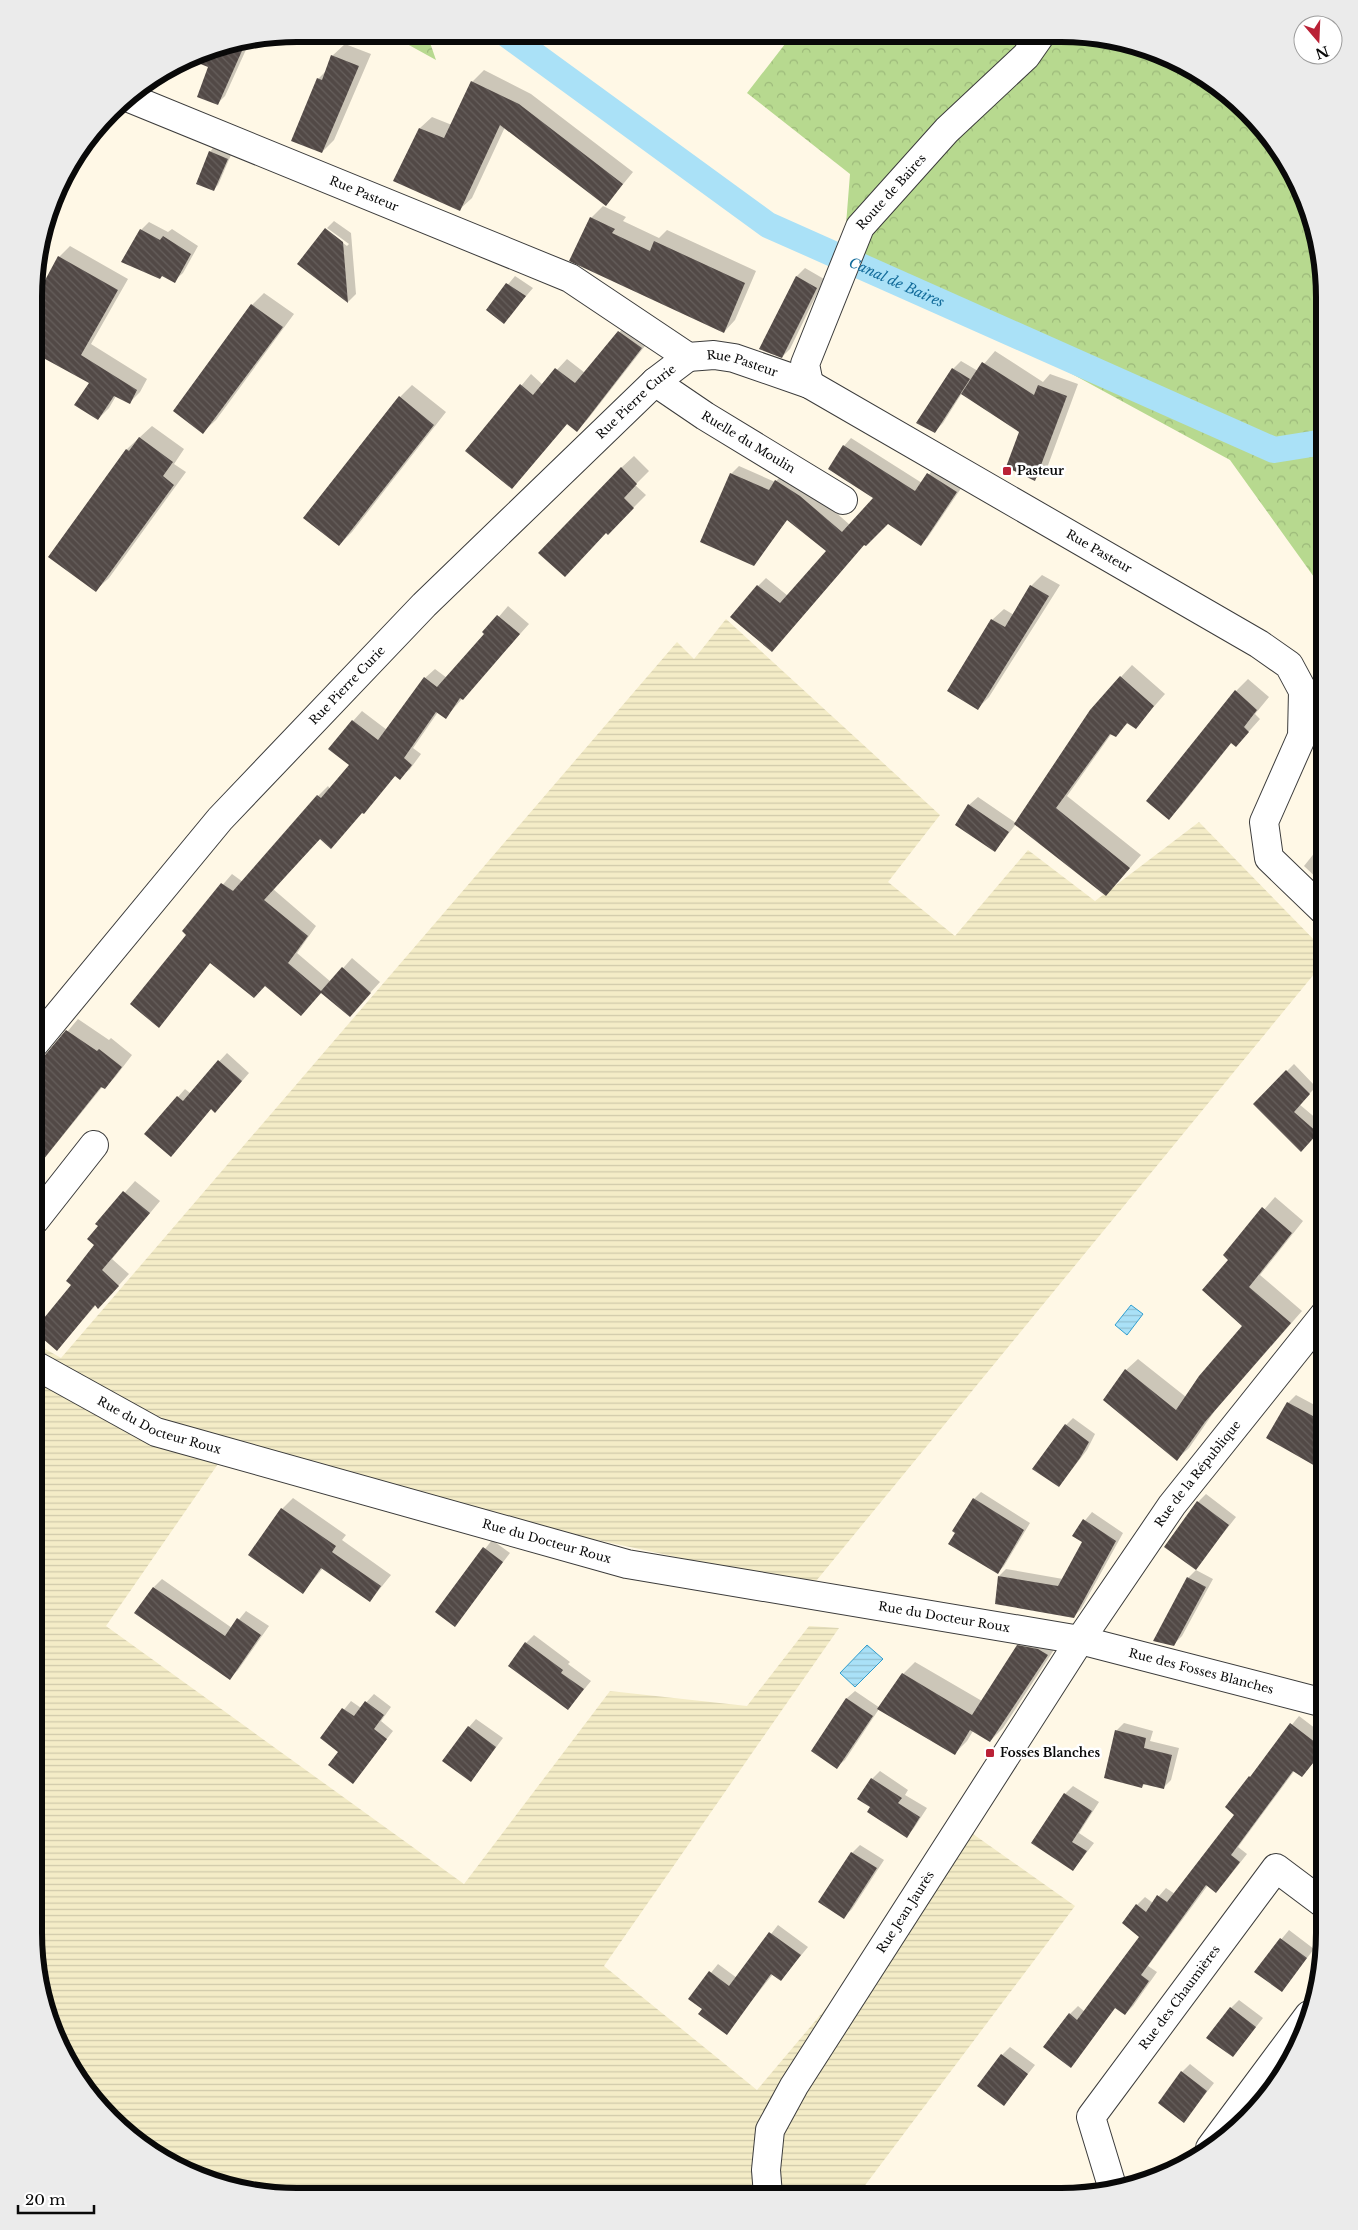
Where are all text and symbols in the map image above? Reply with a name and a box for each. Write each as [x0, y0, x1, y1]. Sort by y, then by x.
north arrow [1293, 15, 1343, 65]
text: N [1313, 42, 1331, 63]
street label: Route de Baires [853, 151, 929, 233]
street label: Rue Pasteur [327, 173, 401, 214]
water label: Canal de Baires [846, 253, 947, 311]
street label: Rue Pasteur [706, 347, 780, 380]
street label: Rue Pierre Curie [593, 361, 679, 442]
street label: Ruelle du Moulin [699, 408, 798, 476]
place label: Pasteur [1017, 463, 1064, 478]
marker: Pasteur [1001, 465, 1013, 477]
street label: Rue Pasteur [1064, 526, 1135, 576]
street label: Rue Pierre Curie [306, 643, 388, 728]
street label: Rue du Docteur Roux [95, 1393, 224, 1457]
street label: Rue de la République [1151, 1417, 1244, 1530]
street label: Rue du Docteur Roux [481, 1516, 614, 1566]
street label: Rue du Docteur Roux [877, 1598, 1012, 1635]
street label: Rue des Fosses Blanches [1127, 1645, 1275, 1697]
place label: Fosses Blanches [1000, 1745, 1100, 1760]
marker: Fosses Blanches [984, 1747, 996, 1759]
street label: Rue Jean Jaurès [873, 1868, 937, 1956]
street label: Rue des Chaumières [1136, 1942, 1223, 2052]
scale bar [18, 2182, 94, 2214]
text: 20 m [25, 2190, 65, 2209]

